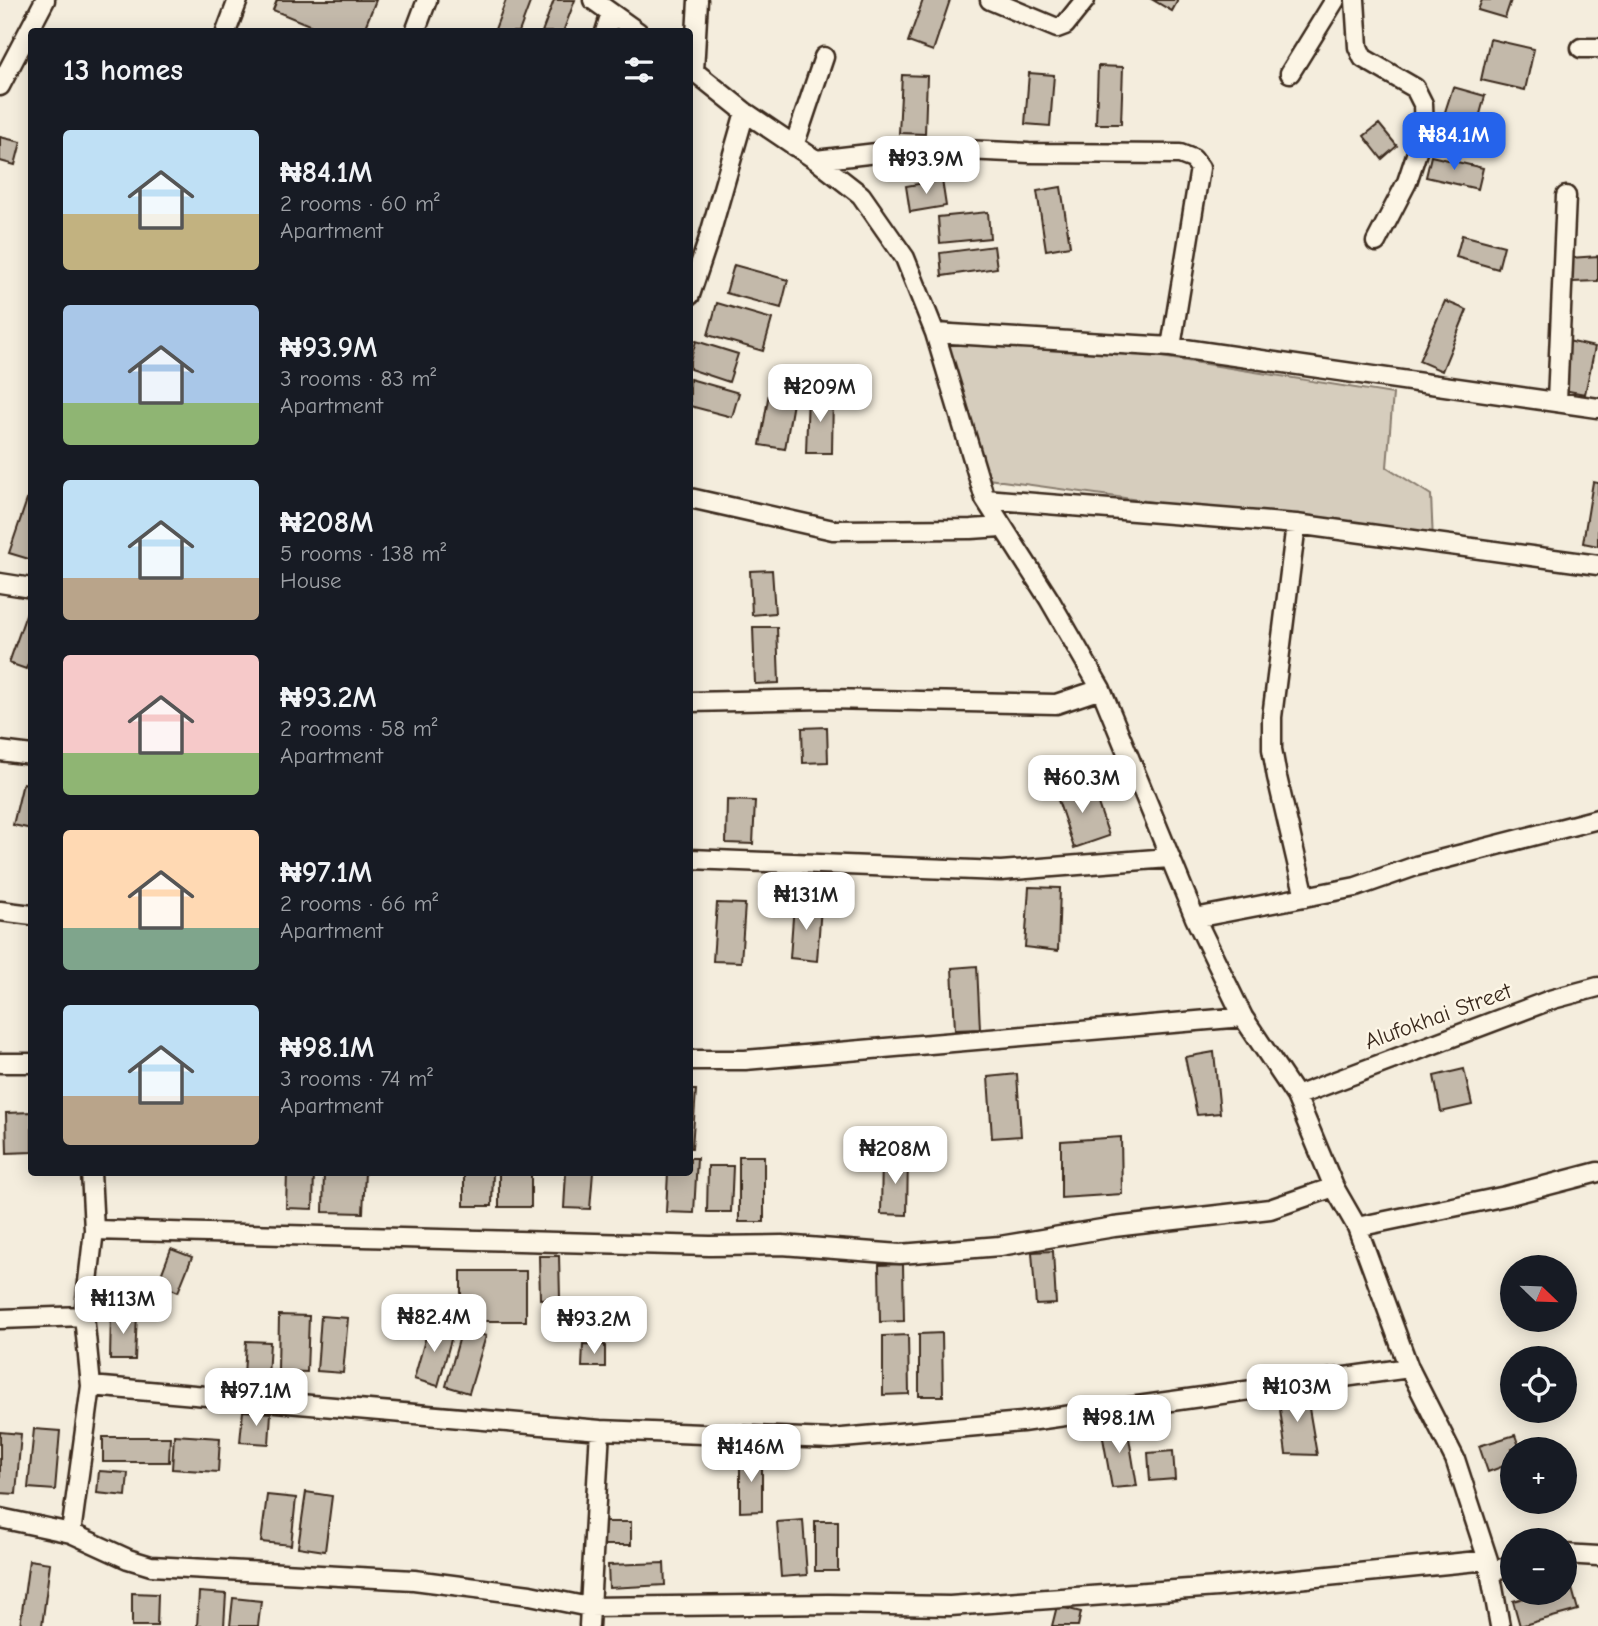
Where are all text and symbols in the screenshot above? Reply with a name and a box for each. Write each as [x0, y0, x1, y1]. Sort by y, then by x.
icon: filters [620, 51, 658, 89]
text: 13 homes [63, 53, 183, 88]
pin: ₦84.1M [1397, 113, 1511, 172]
text: ₦84.1M [1419, 121, 1489, 148]
pin: ₦93.9M [869, 136, 983, 196]
text: ₦93.9M [889, 145, 963, 172]
text: ₦84.1M [280, 155, 373, 190]
icon: home [119, 158, 203, 242]
text: 2 rooms · 60 m² [280, 190, 440, 217]
text: Apartment [280, 217, 383, 244]
text: ₦93.9M [280, 330, 377, 365]
icon: home [119, 333, 203, 417]
pin: ₦209M [771, 364, 869, 424]
text: 3 rooms · 83 m² [280, 365, 436, 392]
text: ₦209M [784, 373, 856, 400]
text: Apartment [280, 392, 383, 419]
text: ₦208M [280, 505, 373, 540]
icon: home [119, 508, 203, 592]
text: 5 rooms · 138 m² [280, 540, 446, 567]
text: House [280, 567, 342, 594]
text: ₦93.2M [280, 680, 377, 715]
icon: home [119, 683, 203, 767]
text: 2 rooms · 58 m² [280, 715, 438, 742]
text: Apartment [280, 742, 383, 769]
pin: ₦60.3M [1025, 756, 1139, 815]
text: ₦60.3M [1044, 764, 1120, 791]
text: ₦97.1M [280, 855, 372, 890]
icon: home [119, 858, 203, 942]
pin: ₦131M [757, 872, 855, 932]
text: ₦131M [774, 881, 838, 908]
text: 2 rooms · 66 m² [280, 890, 438, 917]
text: Apartment [280, 917, 383, 944]
street label: Alufokhai Street [1361, 976, 1516, 1055]
text: ₦98.1M [280, 1030, 374, 1065]
icon: home [119, 1033, 203, 1117]
text: 3 rooms · 74 m² [280, 1065, 433, 1092]
text: Apartment [280, 1092, 383, 1119]
pin: ₦208M [846, 1126, 944, 1186]
text: ₦208M [859, 1135, 931, 1162]
north arrow [1500, 1255, 1577, 1332]
map controls [1500, 1255, 1577, 1605]
pin: ₦113M [74, 1276, 172, 1336]
text: ₦113M [91, 1285, 155, 1312]
pin: ₦82.4M [377, 1294, 491, 1354]
pin: ₦93.2M [537, 1296, 651, 1356]
text: ₦82.4M [397, 1303, 471, 1330]
text: ₦93.2M [557, 1305, 631, 1332]
button: locate [1500, 1346, 1577, 1423]
pin: ₦103M [1248, 1364, 1346, 1424]
pin: ₦97.1M [199, 1368, 313, 1428]
text: ₦103M [1263, 1373, 1331, 1400]
text: ₦97.1M [221, 1377, 291, 1404]
pin: ₦98.1M [1062, 1396, 1176, 1455]
text: ₦98.1M [1083, 1404, 1155, 1431]
pin: ₦146M [702, 1424, 800, 1484]
text: ₦146M [718, 1433, 784, 1460]
button: + [1500, 1437, 1577, 1514]
button: − [1500, 1528, 1577, 1605]

